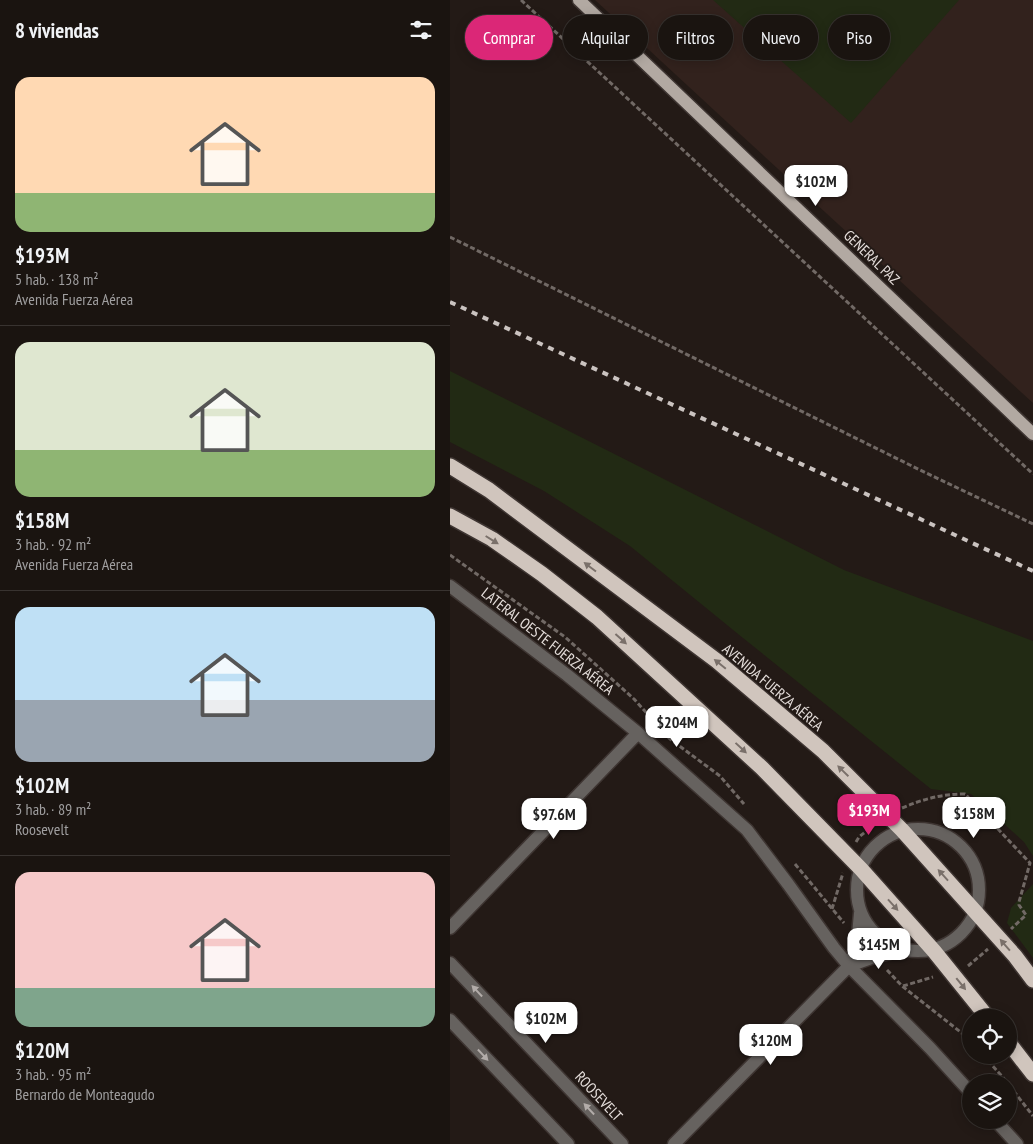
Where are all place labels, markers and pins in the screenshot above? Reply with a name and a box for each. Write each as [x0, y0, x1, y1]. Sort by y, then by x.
pin: $102M [781, 164, 851, 207]
pin: $204M [642, 706, 712, 748]
pin: $193M [834, 794, 904, 836]
pin: $158M [939, 796, 1009, 839]
pin: $97.6M [513, 798, 595, 840]
pin: $145M [844, 928, 914, 970]
pin: $102M [511, 1002, 581, 1044]
pin: $120M [736, 1024, 806, 1066]

